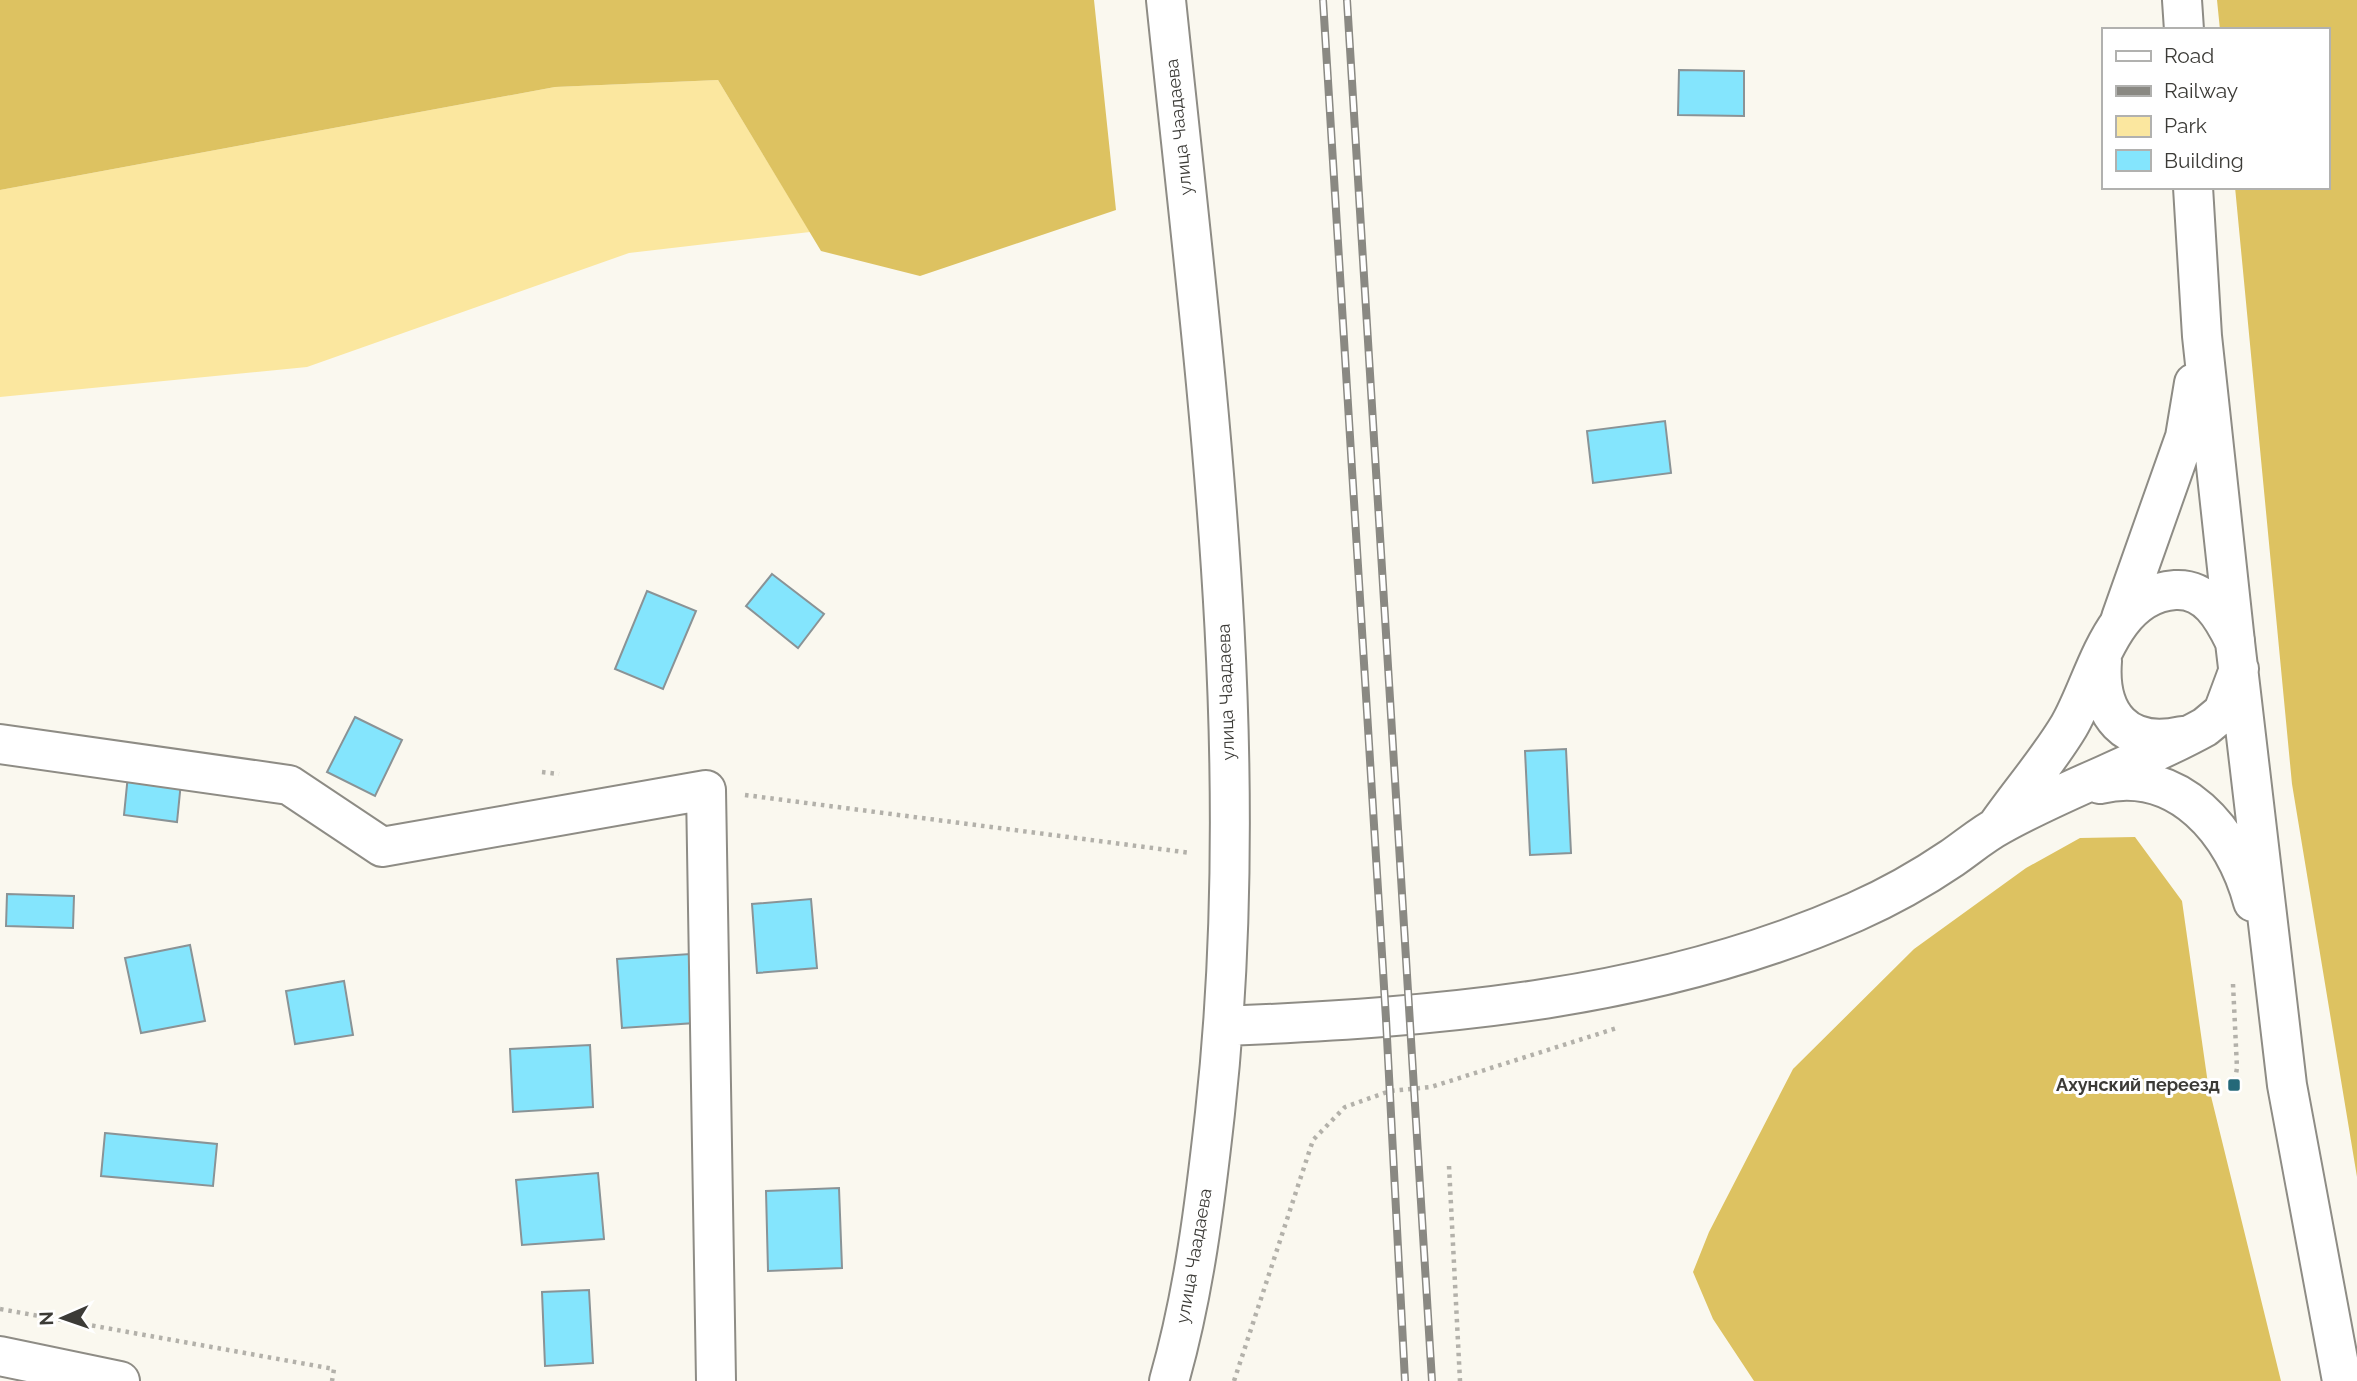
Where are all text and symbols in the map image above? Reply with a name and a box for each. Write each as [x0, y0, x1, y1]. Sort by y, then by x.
legend [2102, 28, 2329, 189]
text: Road [2164, 43, 2214, 68]
street label: улица Чаадаева [1161, 58, 1196, 196]
text: Railway [2164, 78, 2238, 103]
text: Park [2164, 113, 2207, 138]
text: Building [2164, 148, 2244, 173]
street label: улица Чаадаева [1213, 623, 1238, 761]
place label: Ахунский переезд [2056, 1074, 2220, 1095]
marker: Ахунский переезд [2226, 1077, 2242, 1093]
street label: улица Чаадаева [1171, 1187, 1216, 1325]
north arrow [28, 1283, 98, 1353]
text: N [35, 1311, 57, 1326]

